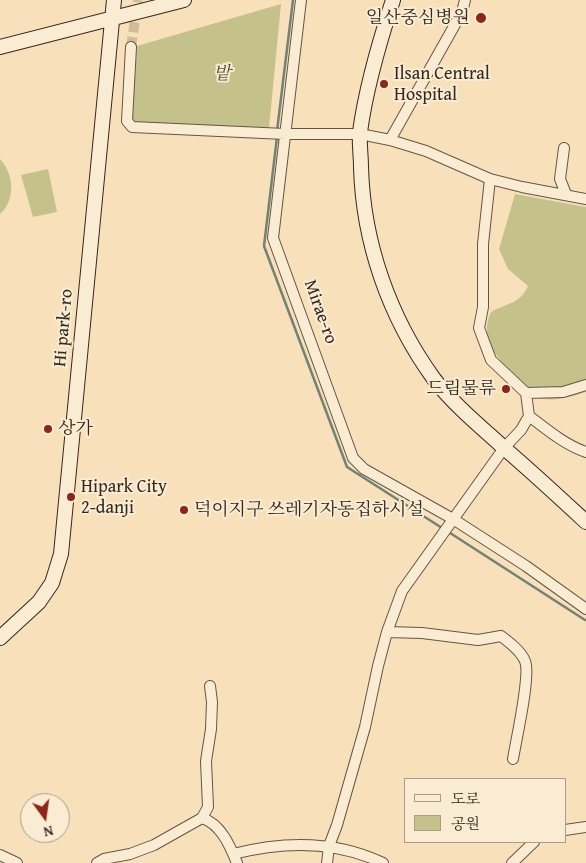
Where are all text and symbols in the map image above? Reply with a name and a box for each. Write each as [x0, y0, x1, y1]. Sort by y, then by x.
place label: 일산중심병원 [366, 7, 470, 29]
marker: 일산중심병원 [474, 11, 488, 25]
park label: 밭 [213, 63, 231, 85]
place label: Ilsan Central Hospital [394, 63, 490, 106]
marker: Ilsan Central Hospital [378, 78, 390, 90]
street label: Mirae-ro [298, 277, 342, 347]
street label: Hi park-ro [50, 288, 78, 368]
place label: 드림물류 [426, 378, 496, 400]
marker: 드림물류 [500, 383, 512, 395]
place label: 상가 [58, 418, 93, 440]
marker: 상가 [42, 423, 54, 435]
place label: Hipark City 2-danji [81, 476, 167, 518]
marker: Hipark City 2-danji [65, 491, 77, 503]
place label: 덕이지구 쓰레기자동집하시설 [194, 499, 424, 521]
marker: 덕이지구 쓰레기자동집하시설 [178, 504, 190, 516]
legend [404, 778, 566, 843]
text: 도로 [451, 788, 480, 809]
north arrow [20, 793, 70, 843]
text: 공원 [451, 813, 480, 834]
text: N [41, 821, 55, 842]

